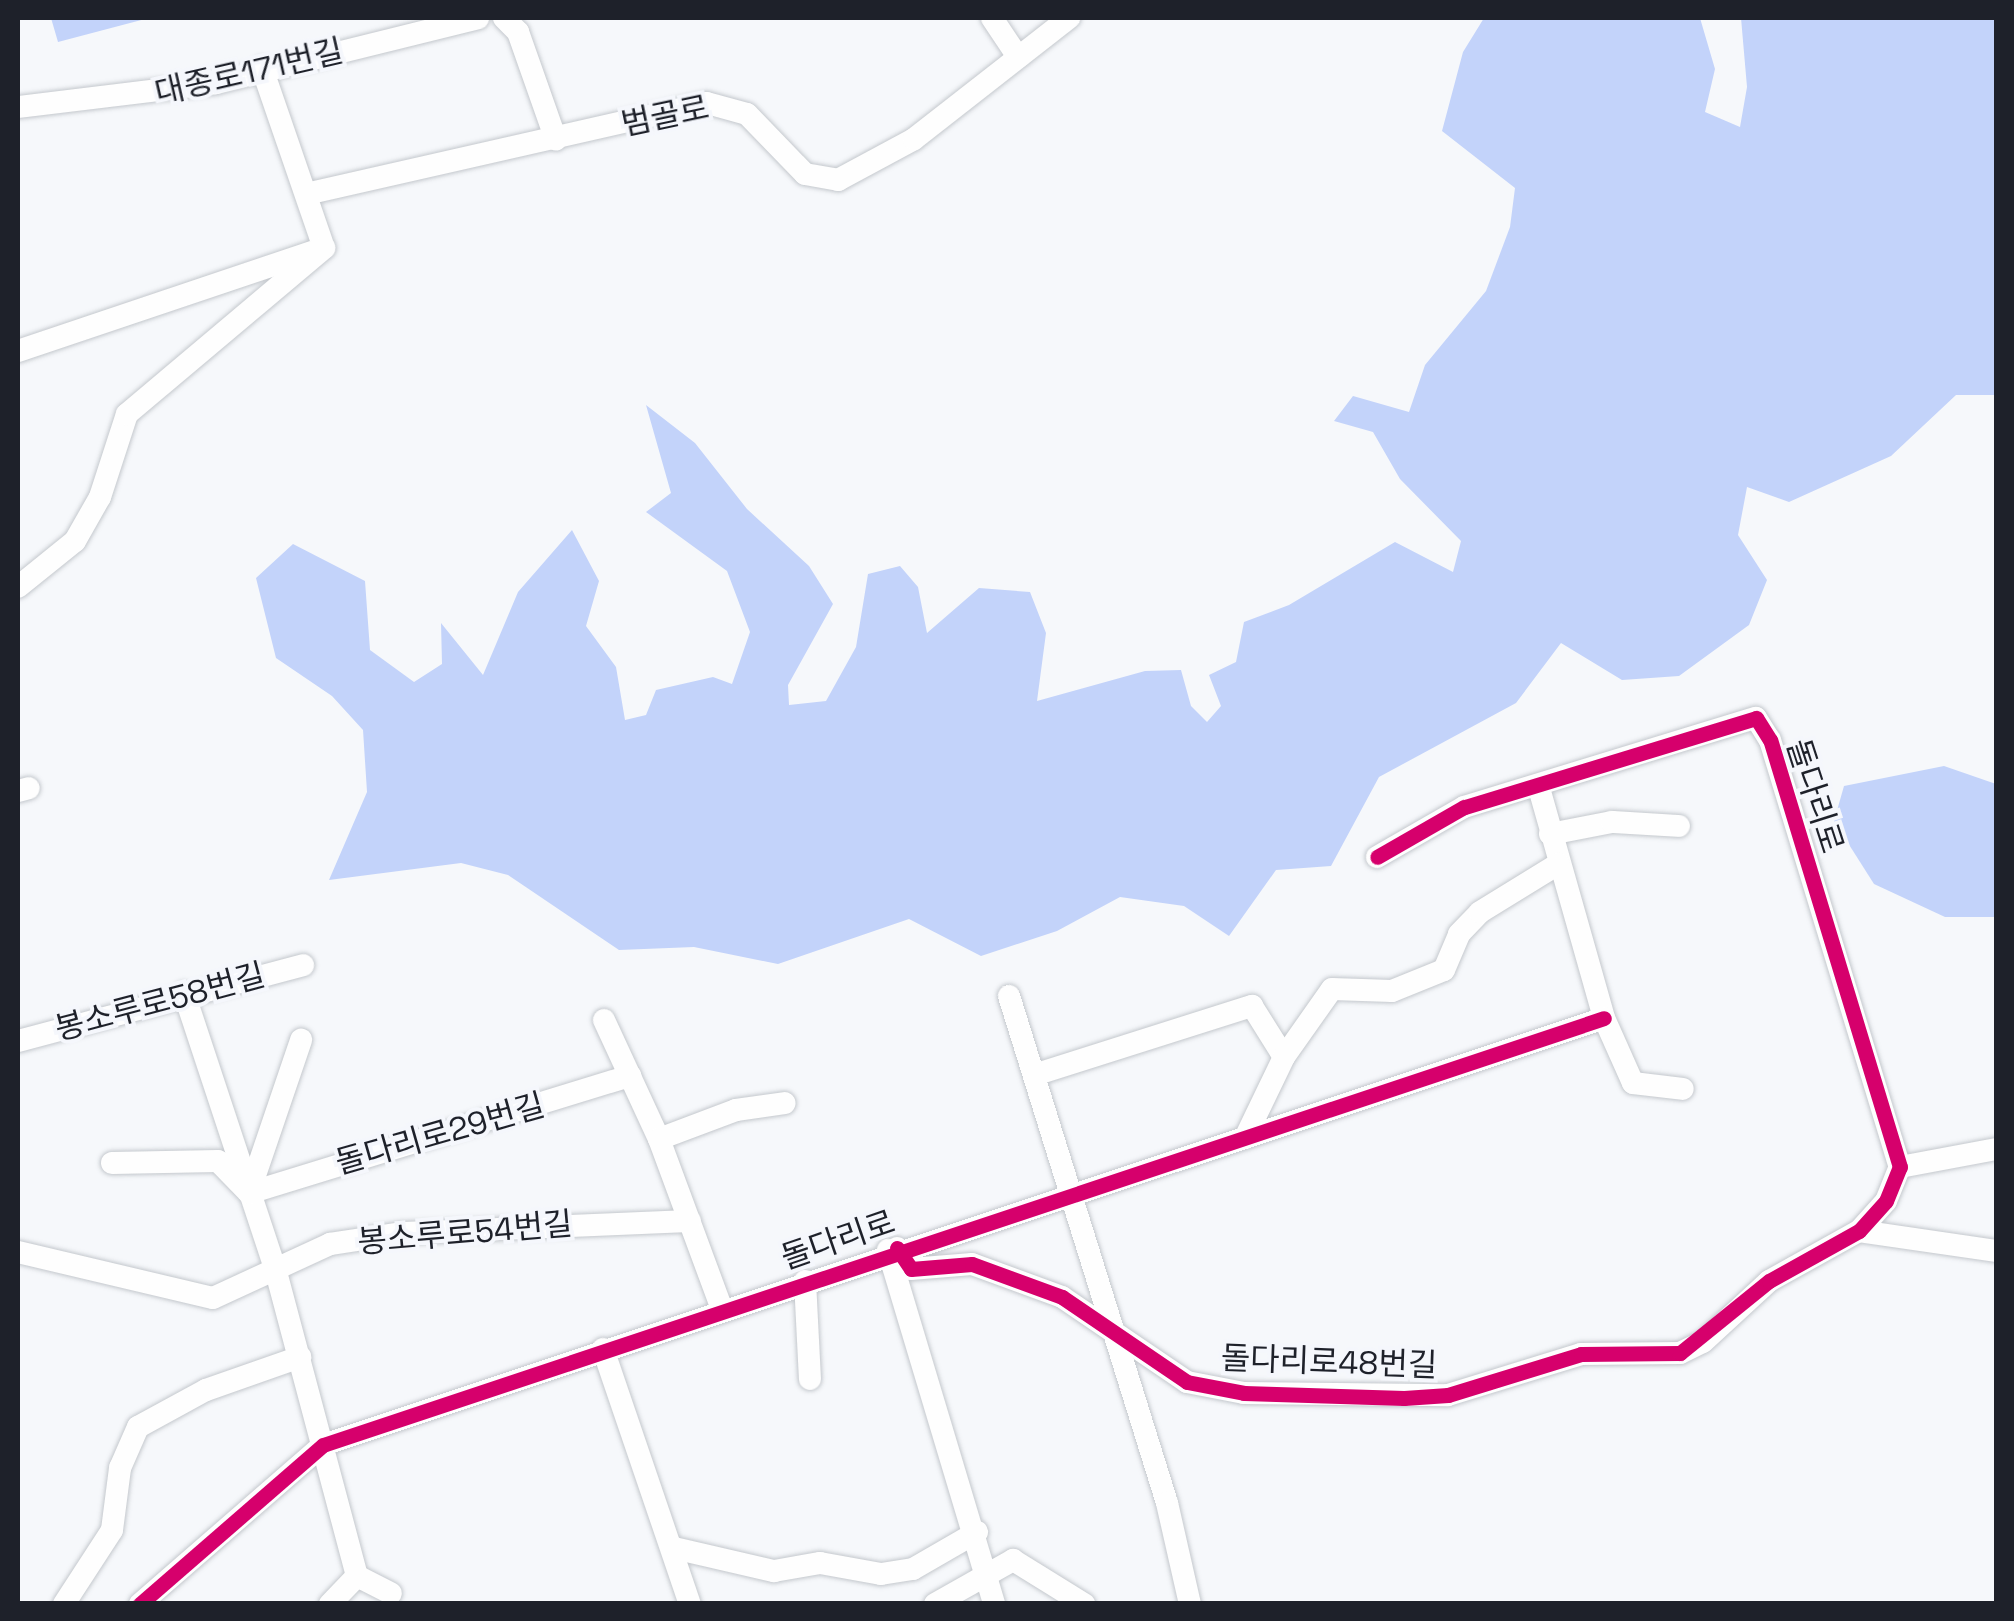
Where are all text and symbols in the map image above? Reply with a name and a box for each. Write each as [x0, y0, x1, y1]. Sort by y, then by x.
street label: 대종로171번길 [151, 32, 347, 112]
street label: 범골로 [618, 88, 712, 144]
street label: 돌다리로 [1779, 734, 1851, 858]
street label: 봉소루로58번길 [51, 956, 269, 1048]
street label: 돌다리로29번길 [331, 1086, 549, 1182]
street label: 돌다리로 [776, 1203, 900, 1277]
street label: 봉소루로54번길 [356, 1204, 574, 1262]
street label: 돌다리로48번길 [1220, 1339, 1438, 1385]

